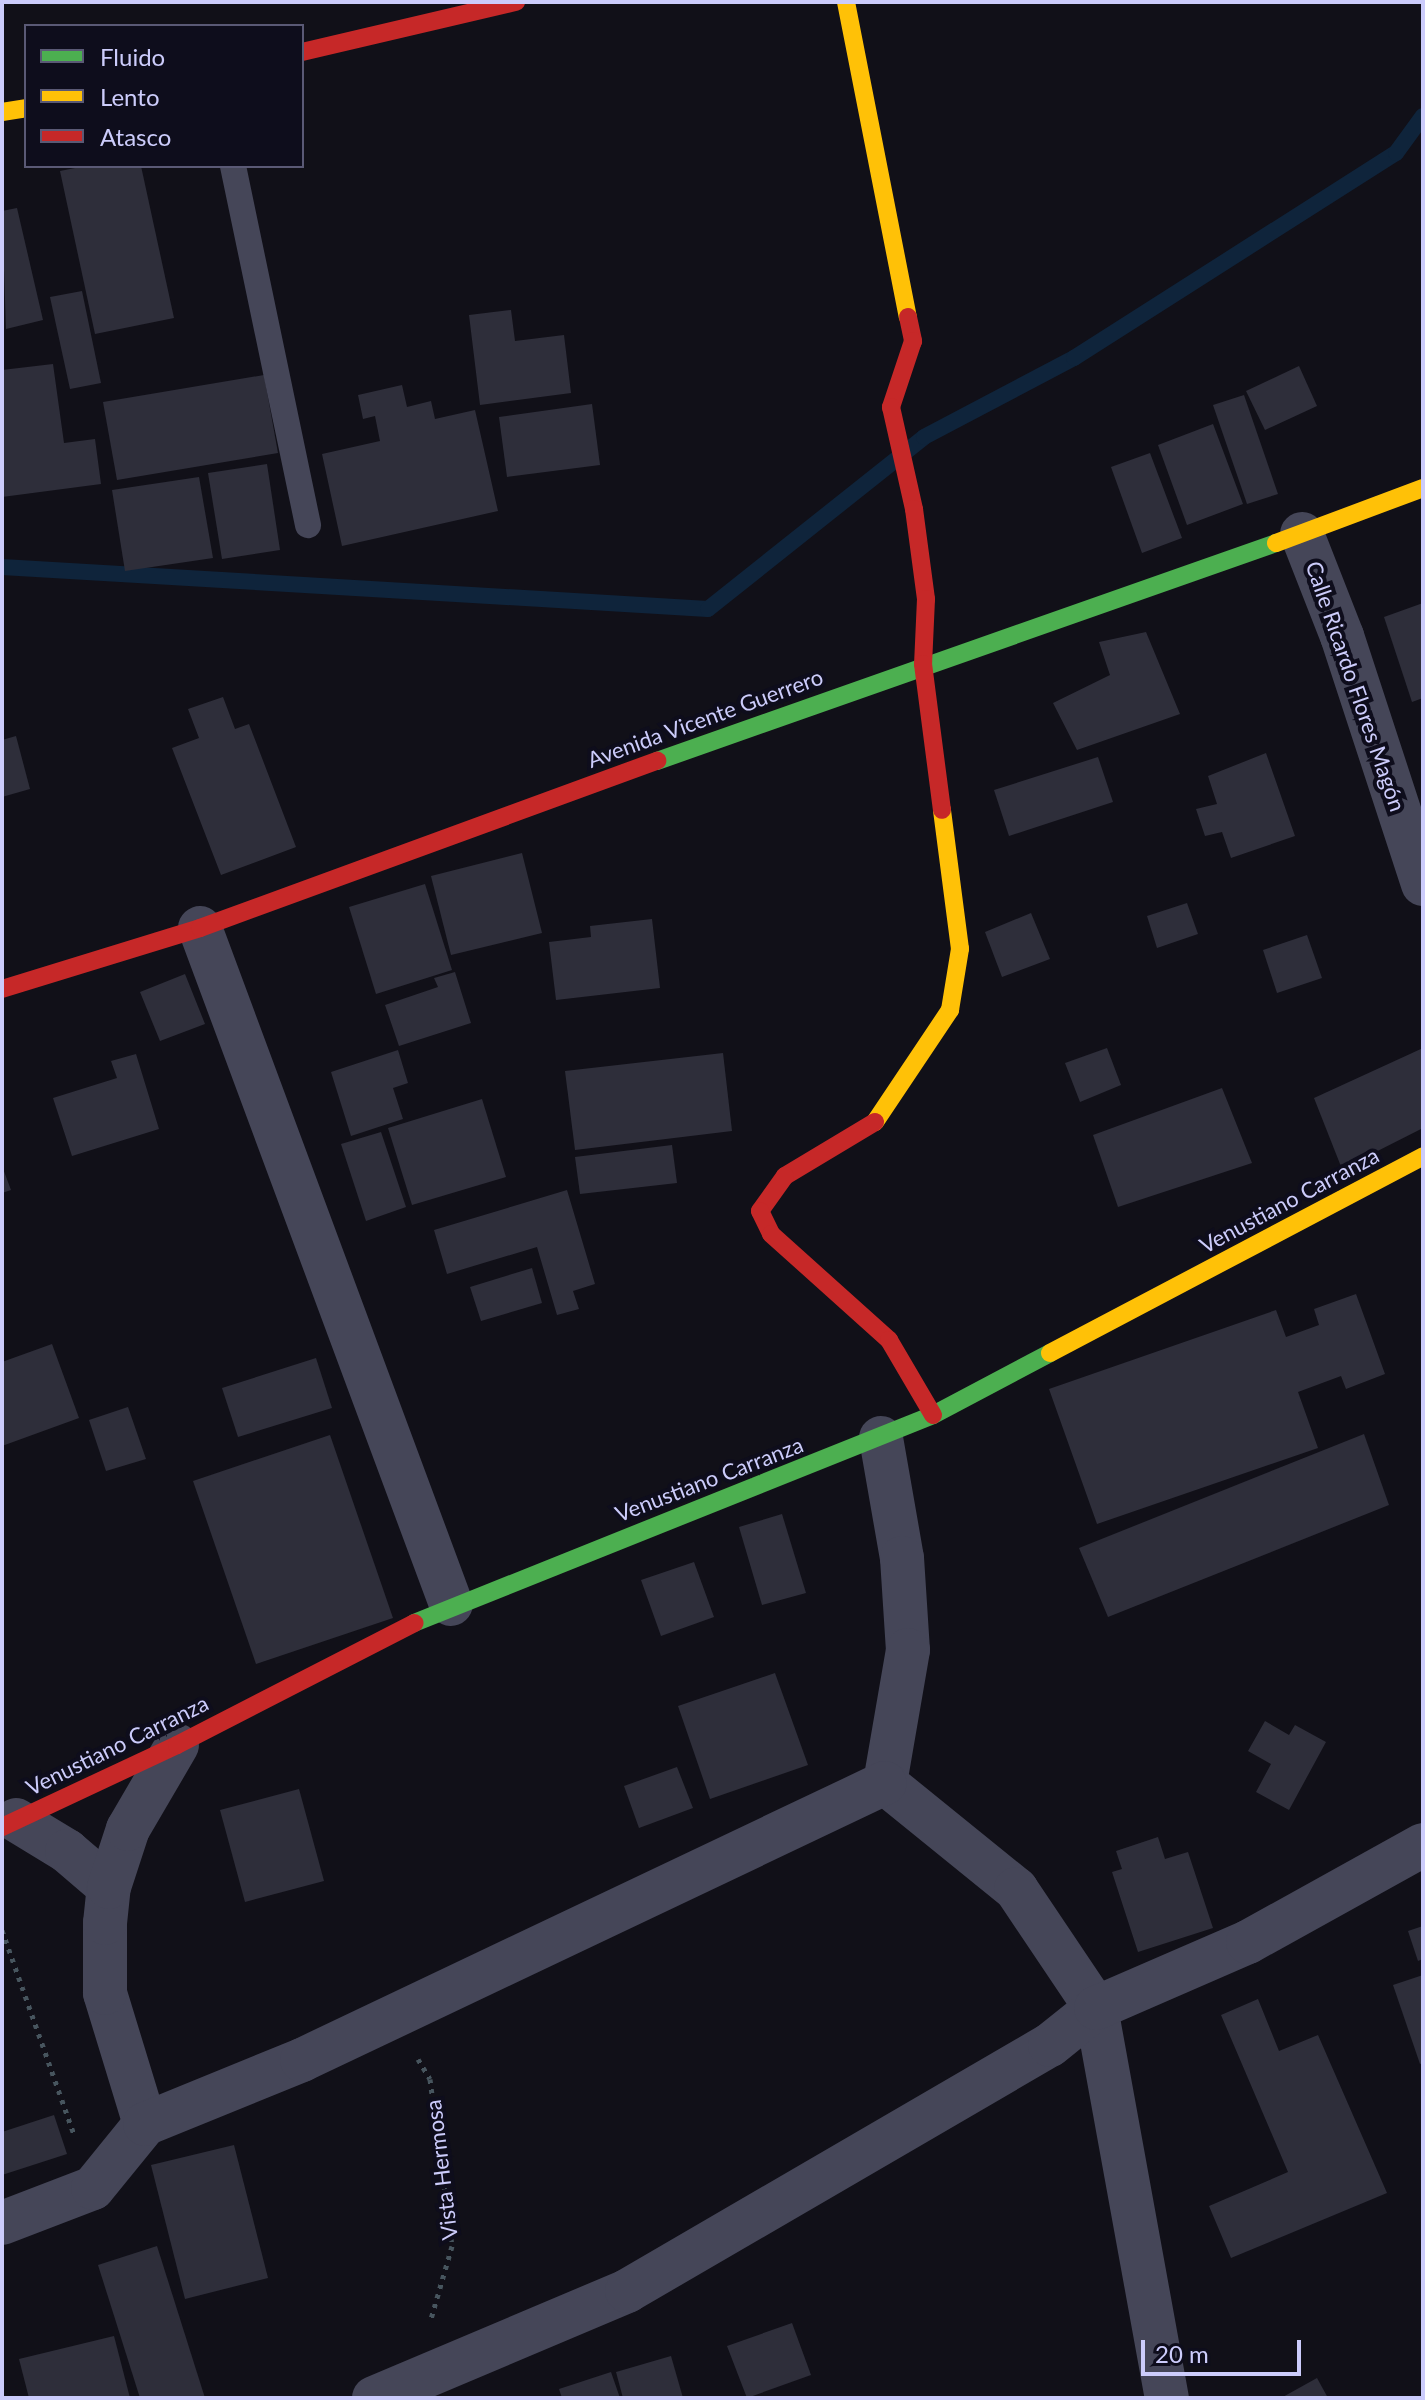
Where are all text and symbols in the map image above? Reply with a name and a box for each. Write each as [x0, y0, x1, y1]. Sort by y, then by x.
legend [24, 24, 304, 168]
text: Fluido [100, 42, 165, 71]
text: Lento [100, 82, 160, 111]
text: Atasco [100, 122, 171, 151]
street label: Calle Ricardo Flores Magón [1301, 557, 1411, 815]
street label: Avenida Vicente Guerrero [583, 663, 827, 773]
street label: Venustiano Carranza [1195, 1142, 1383, 1258]
street label: Venustiano Carranza [611, 1431, 807, 1527]
street label: Venustiano Carranza [22, 1689, 212, 1801]
street label: Vista Hermosa [419, 2098, 463, 2242]
scale bar [1145, 2324, 1305, 2374]
text: 20 m [1155, 2339, 1209, 2368]

